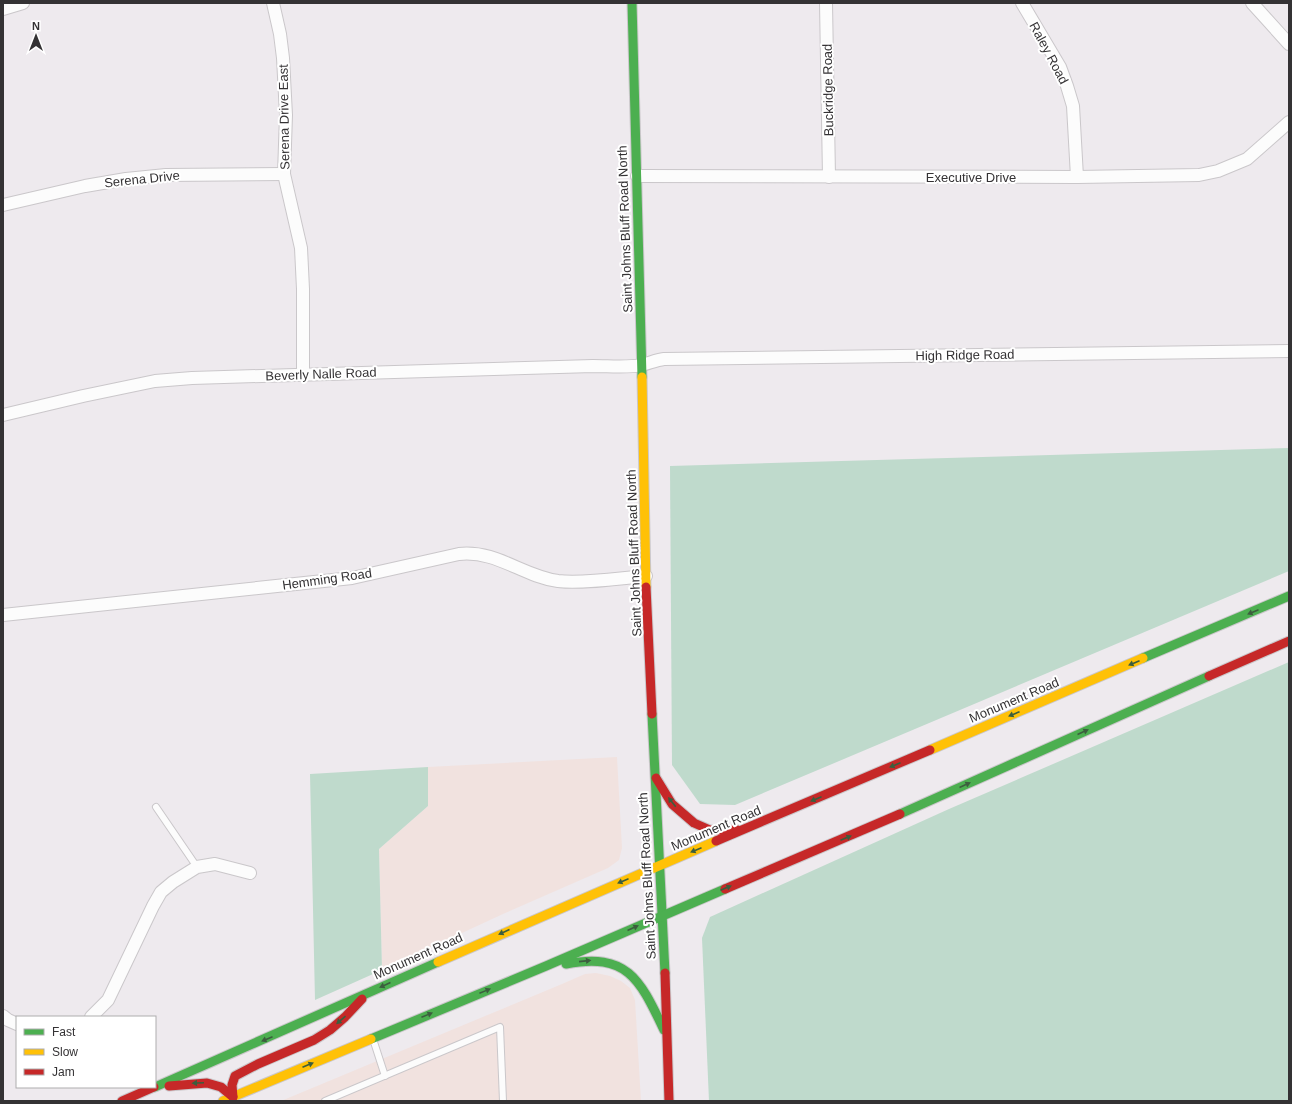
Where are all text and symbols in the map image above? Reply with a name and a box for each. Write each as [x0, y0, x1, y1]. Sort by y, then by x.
north arrow [16, 16, 56, 56]
street label: Raley Road [1026, 19, 1072, 87]
text: N [32, 20, 40, 32]
street label: Buckridge Road [820, 44, 836, 136]
street label: Serena Drive East [276, 64, 292, 170]
street label: Saint Johns Bluff Road North [615, 145, 635, 313]
street label: Serena Drive [103, 168, 181, 190]
street label: Executive Drive [926, 170, 1016, 185]
street label: High Ridge Road [915, 347, 1015, 363]
street label: Beverly Nalle Road [265, 365, 377, 383]
street label: Saint Johns Bluff Road North [624, 469, 644, 637]
street label: Hemming Road [281, 565, 373, 593]
one-way arrow [1248, 609, 1259, 615]
one-way arrow [1128, 660, 1139, 666]
street label: Monument Road [967, 674, 1061, 726]
one-way arrow [1009, 711, 1020, 717]
one-way arrow [1078, 729, 1089, 735]
one-way arrow [889, 762, 900, 768]
one-way arrow [959, 782, 970, 788]
street label: Saint Johns Bluff Road North [635, 792, 659, 960]
one-way arrow [810, 796, 821, 802]
one-way arrow [667, 797, 676, 808]
street label: Monument Road [669, 802, 763, 854]
one-way arrow [840, 835, 852, 841]
one-way arrow [691, 847, 702, 853]
one-way arrow [617, 879, 629, 885]
one-way arrow [721, 885, 733, 891]
one-way arrow [627, 925, 639, 931]
street label: Monument Road [371, 930, 465, 982]
one-way arrow [497, 930, 509, 936]
one-way arrow [579, 958, 591, 964]
one-way arrow [379, 982, 391, 988]
one-way arrow [480, 988, 492, 994]
one-way arrow [422, 1012, 433, 1018]
one-way arrow [336, 1015, 347, 1024]
legend [16, 1016, 156, 1088]
text: Fast [52, 1025, 76, 1039]
one-way arrow [261, 1036, 272, 1042]
text: Slow [52, 1045, 78, 1059]
one-way arrow [302, 1062, 313, 1068]
text: Jam [52, 1065, 75, 1079]
one-way arrow [192, 1080, 204, 1087]

